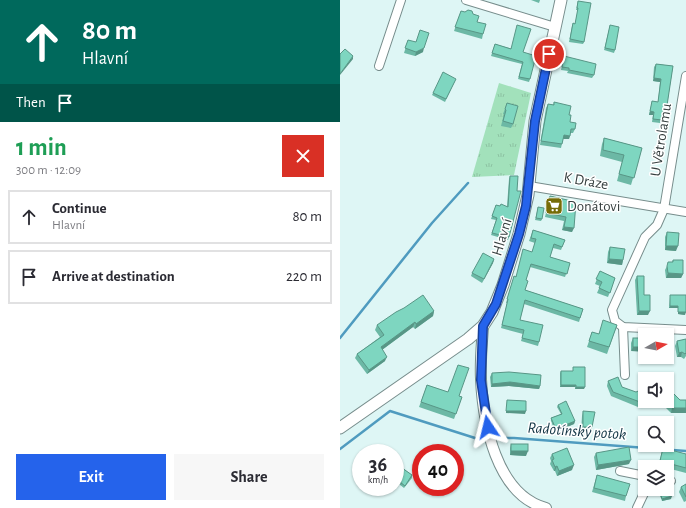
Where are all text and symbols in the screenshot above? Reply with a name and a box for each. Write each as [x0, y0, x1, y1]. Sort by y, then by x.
icon: ahead [16, 16, 68, 68]
text: 80 m [82, 17, 137, 45]
pin [532, 37, 566, 71]
icon: arrive [538, 43, 560, 65]
text: Hlavní [82, 50, 128, 68]
icon: arrive [54, 92, 76, 114]
text: Then [16, 95, 46, 110]
street label: U Větrolamu [648, 102, 674, 178]
button: close [282, 135, 324, 177]
text: 1 min [16, 136, 67, 160]
text: 300 m · 12:09 [16, 164, 81, 177]
street label: K Dráze [563, 170, 609, 192]
supermarket icon: Donátovi [544, 196, 564, 216]
place label: Donátovi [567, 199, 620, 214]
text: Continue [52, 201, 107, 216]
icon: ahead [18, 206, 40, 228]
text: 80 m [292, 209, 322, 224]
street label: Hlavní [489, 216, 515, 258]
text: Hlavní [52, 219, 85, 232]
icon: arrive [18, 266, 40, 288]
text: Arrive at destination [52, 269, 175, 284]
text: 220 m [286, 269, 322, 284]
north arrow [638, 328, 674, 364]
map controls [638, 328, 674, 496]
button: sound [638, 372, 674, 408]
position arrow [467, 406, 509, 448]
button: search [638, 416, 674, 452]
water label: Radotínský potok [527, 420, 627, 443]
speed limit sign: 40 [412, 444, 464, 496]
button: Exit [16, 454, 166, 500]
button: Share [174, 454, 324, 500]
text: 36 [369, 455, 387, 475]
button: layers [638, 460, 674, 496]
text: km/h [368, 475, 388, 485]

